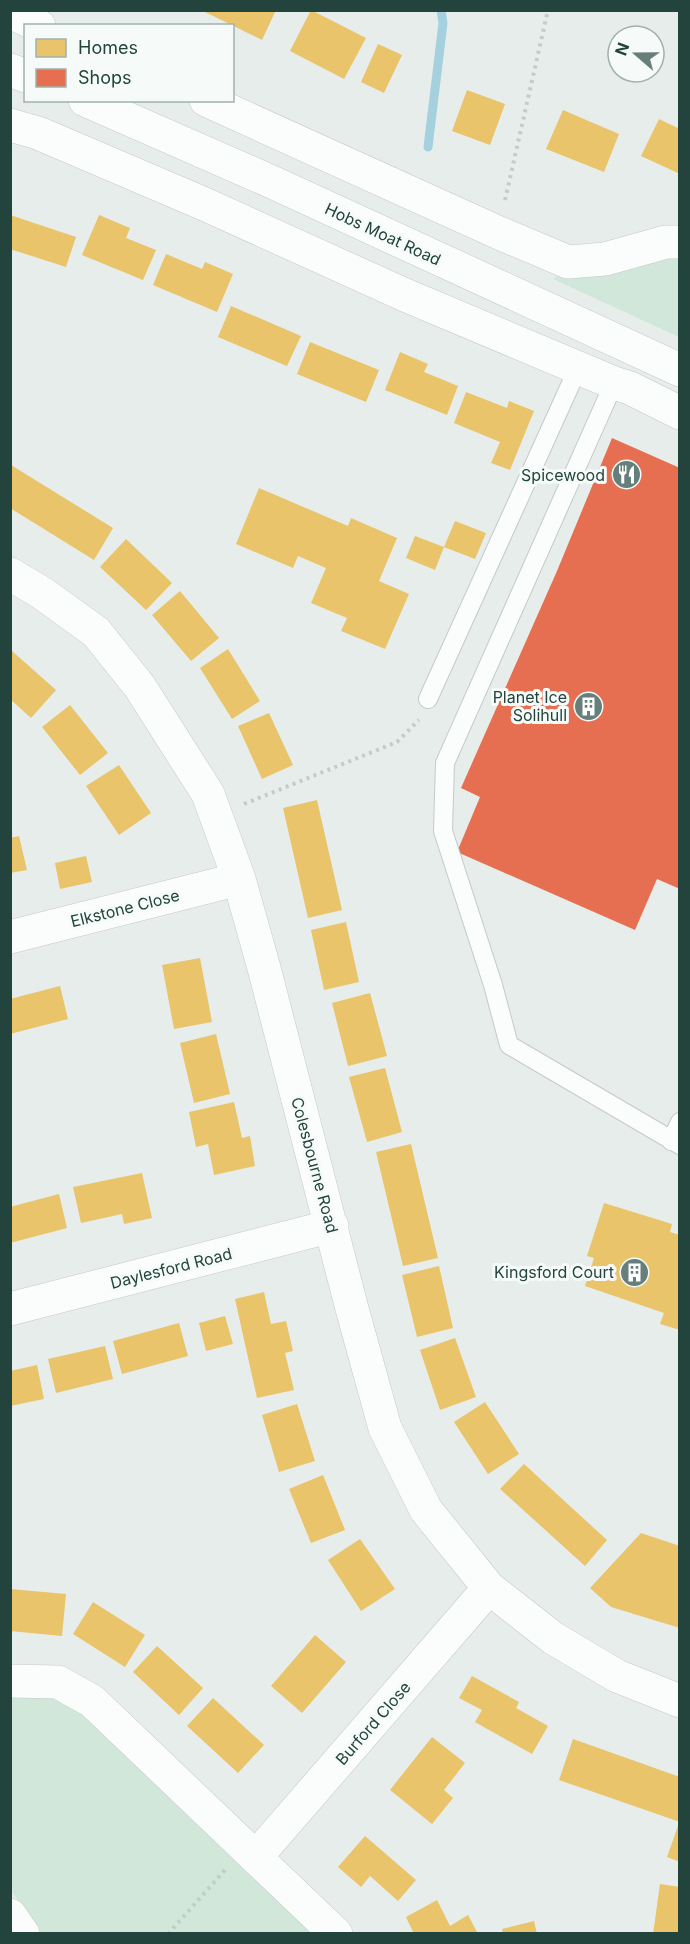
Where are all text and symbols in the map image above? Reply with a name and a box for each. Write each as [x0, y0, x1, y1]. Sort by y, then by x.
legend [24, 24, 234, 102]
north arrow [606, 24, 666, 84]
text: Homes [78, 37, 138, 58]
text: N [610, 40, 633, 58]
text: Shops [78, 67, 132, 88]
street label: Hobs Moat Road [322, 198, 444, 270]
restaurant icon: Spicewood [610, 459, 642, 491]
place label: Spicewood [521, 465, 605, 485]
place label: Planet Ice Solihull [493, 687, 567, 725]
building icon: Planet Ice Solihull [572, 690, 604, 722]
street label: Elkstone Close [68, 885, 182, 931]
street label: Colesbourne Road [287, 1095, 343, 1235]
street label: Daylesford Road [108, 1243, 234, 1293]
building icon: Kingsford Court [619, 1256, 651, 1288]
place label: Kingsford Court [494, 1262, 614, 1282]
street label: Burford Close [331, 1677, 415, 1769]

